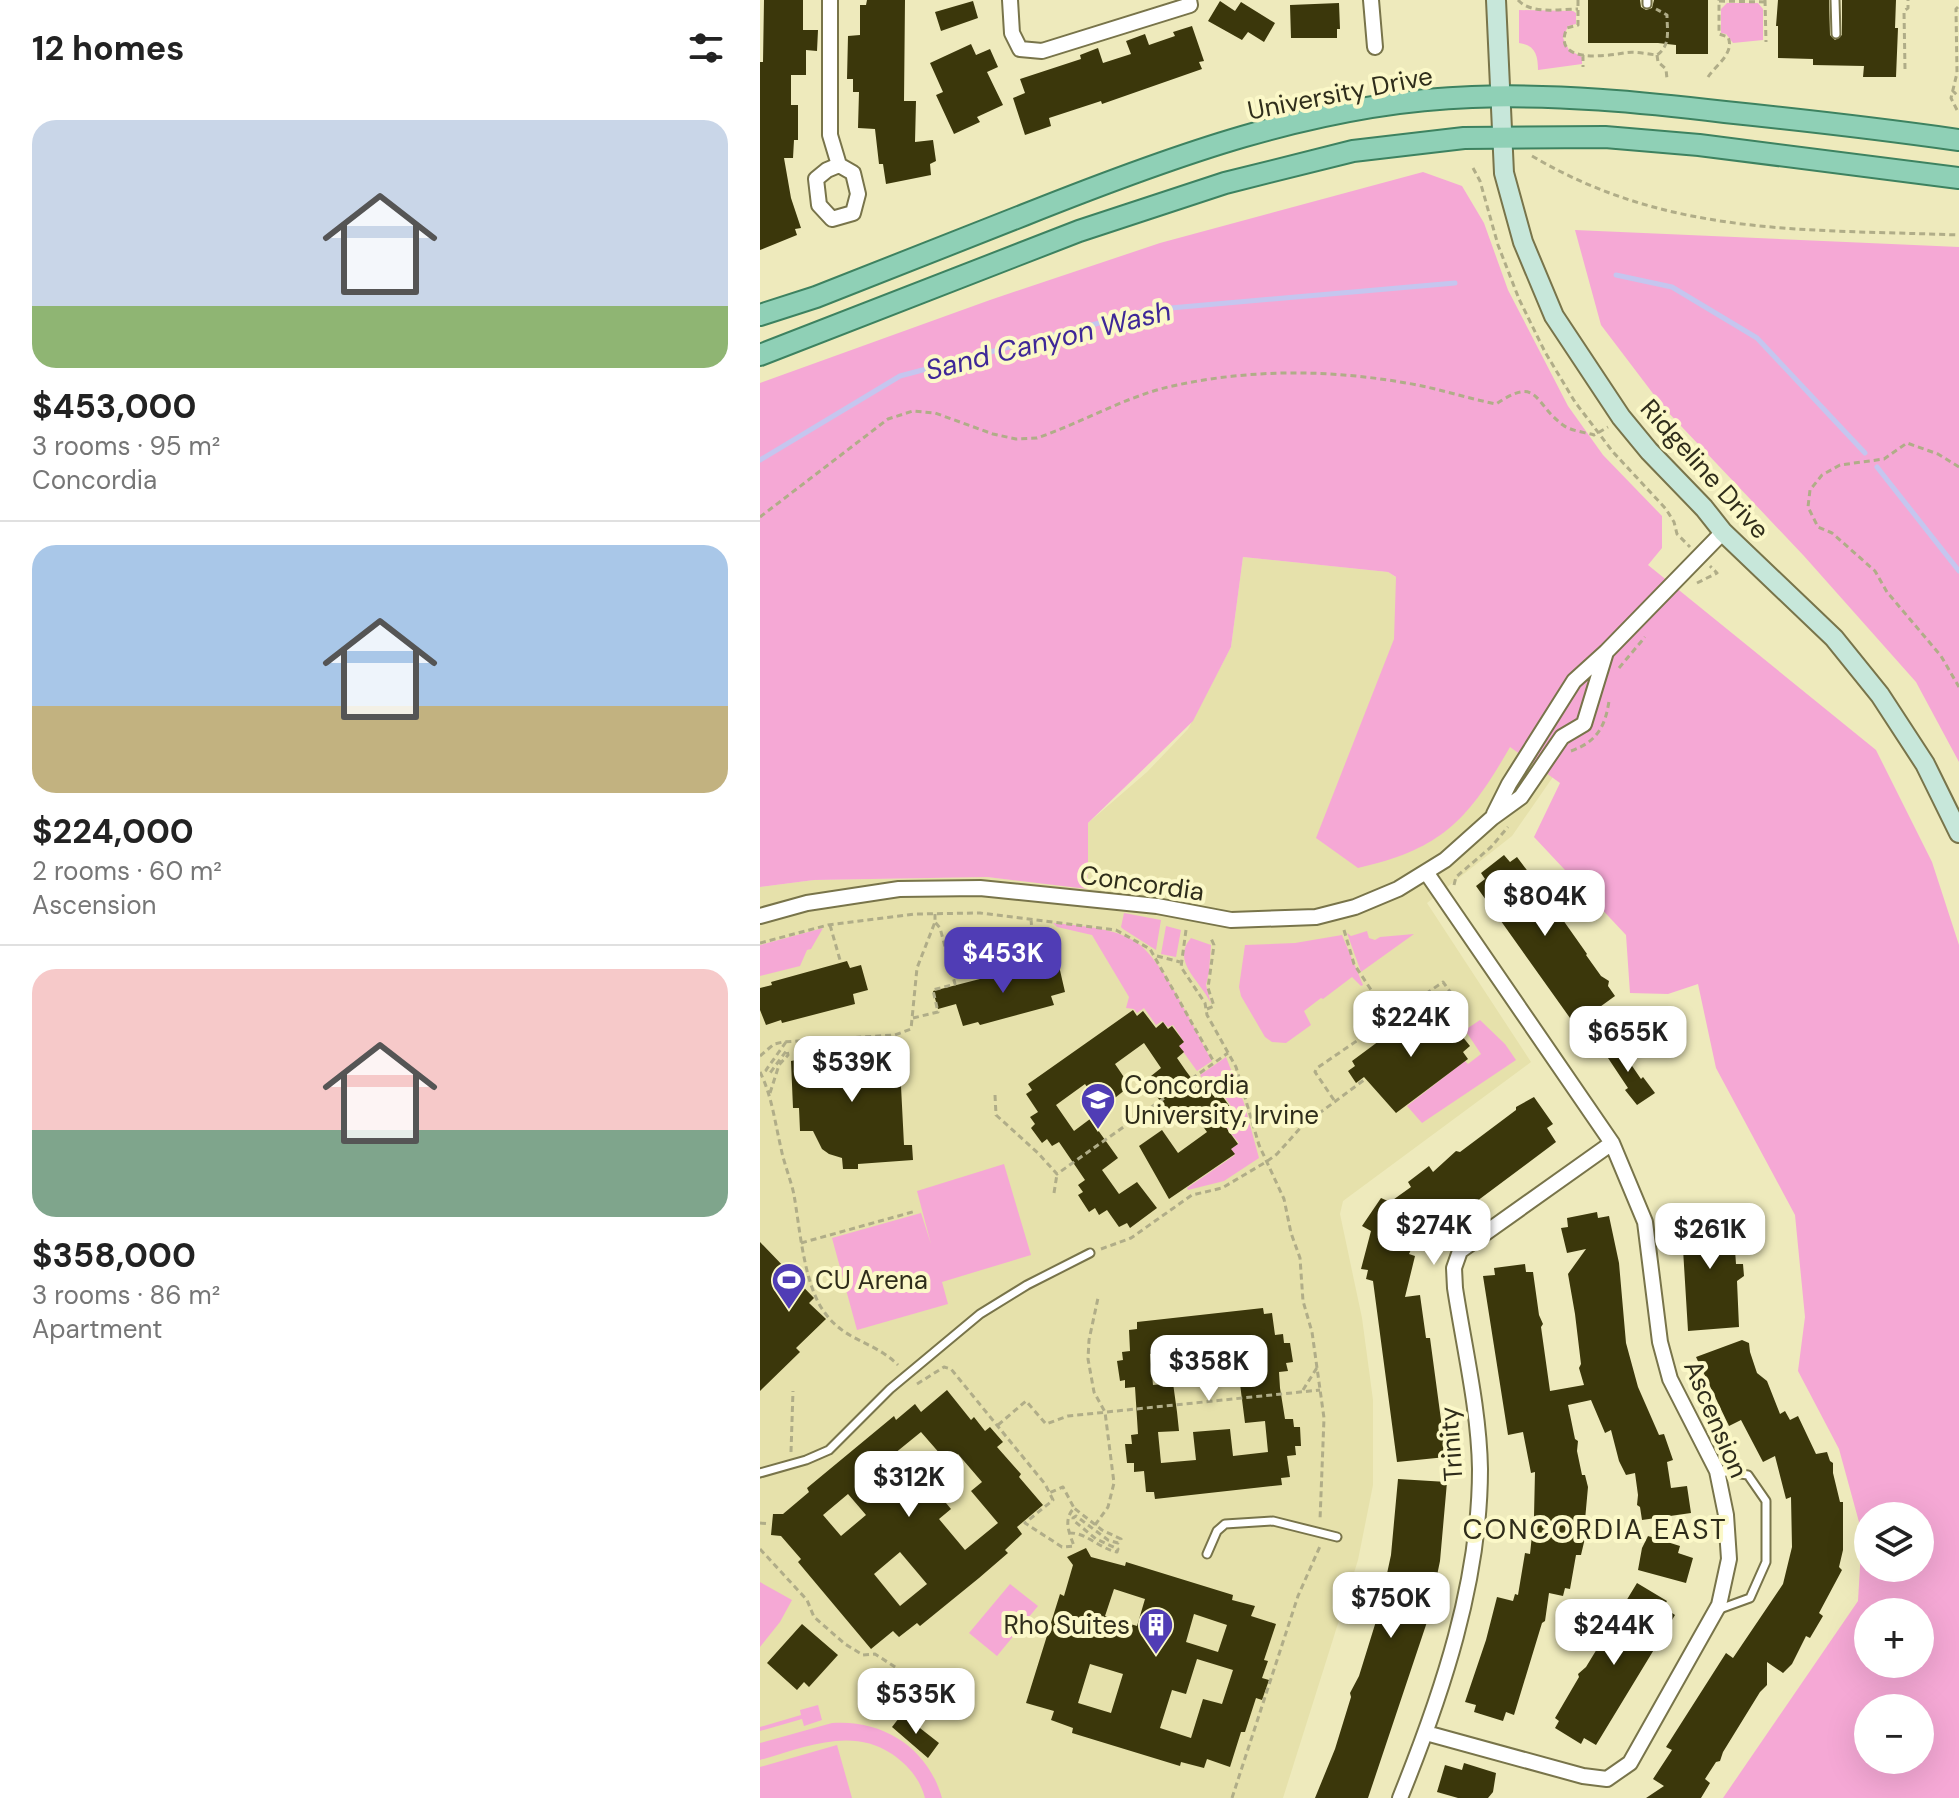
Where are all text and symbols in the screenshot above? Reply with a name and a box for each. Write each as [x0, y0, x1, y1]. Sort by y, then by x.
text: 12 homes [32, 26, 184, 71]
icon: filters [684, 26, 728, 70]
street label: University Drive [1244, 58, 1436, 128]
icon: home [308, 172, 452, 316]
water label: Sand Canyon Wash [921, 292, 1175, 389]
text: $453,000 [32, 384, 196, 429]
street label: Ridgeline Drive [1633, 392, 1777, 546]
text: 3 rooms · 95 m² [32, 429, 220, 463]
text: Concordia [32, 463, 157, 497]
icon: home [308, 597, 452, 741]
text: $224,000 [32, 809, 194, 854]
text: 2 rooms · 60 m² [32, 854, 222, 888]
street label: Concordia [1078, 857, 1206, 909]
pin: $804K [1489, 870, 1601, 938]
text: $804K [1503, 879, 1587, 913]
text: Ascension [32, 888, 157, 922]
pin: $453K [947, 927, 1059, 995]
text: $453K [962, 936, 1044, 970]
pin: $224K [1355, 991, 1467, 1059]
text: $224K [1371, 1000, 1451, 1034]
pin: $655K [1572, 1006, 1684, 1074]
text: $655K [1588, 1015, 1669, 1049]
icon: home [308, 1021, 452, 1165]
pin: $539K [796, 1036, 908, 1104]
text: $539K [812, 1045, 892, 1079]
place label: Concordia University, Irvine [1124, 1068, 1319, 1132]
school or university icon: Concordia University, Irvine [1079, 1081, 1117, 1131]
pin: $274K [1378, 1199, 1490, 1267]
pin: $261K [1654, 1203, 1766, 1271]
text: $274K [1396, 1208, 1472, 1242]
text: $261K [1673, 1212, 1747, 1246]
text: $358,000 [32, 1233, 196, 1278]
sports icon: CU Arena [770, 1261, 808, 1311]
place label: CU Arena [815, 1263, 928, 1297]
text: 3 rooms · 86 m² [32, 1278, 220, 1312]
text: Apartment [32, 1312, 163, 1346]
pin: $358K [1153, 1335, 1265, 1403]
text: $358K [1169, 1344, 1250, 1378]
street label: Ascension [1676, 1355, 1756, 1483]
street label: Trinity [1431, 1406, 1471, 1482]
pin: $312K [853, 1451, 965, 1519]
text: $312K [873, 1460, 945, 1494]
map controls [1854, 1502, 1934, 1774]
button: layers [1854, 1502, 1934, 1582]
district label: CONCORDIA EAST [1462, 1511, 1728, 1548]
pin: $750K [1335, 1572, 1447, 1640]
text: $750K [1351, 1581, 1431, 1615]
button: + [1854, 1598, 1934, 1678]
pin: $244K [1558, 1599, 1670, 1667]
building icon: Rho Suites [1137, 1606, 1175, 1656]
place label: Rho Suites [1003, 1608, 1130, 1642]
text: $244K [1573, 1608, 1655, 1642]
pin: $535K [860, 1668, 972, 1736]
text: $535K [876, 1677, 956, 1711]
button: − [1854, 1694, 1934, 1774]

